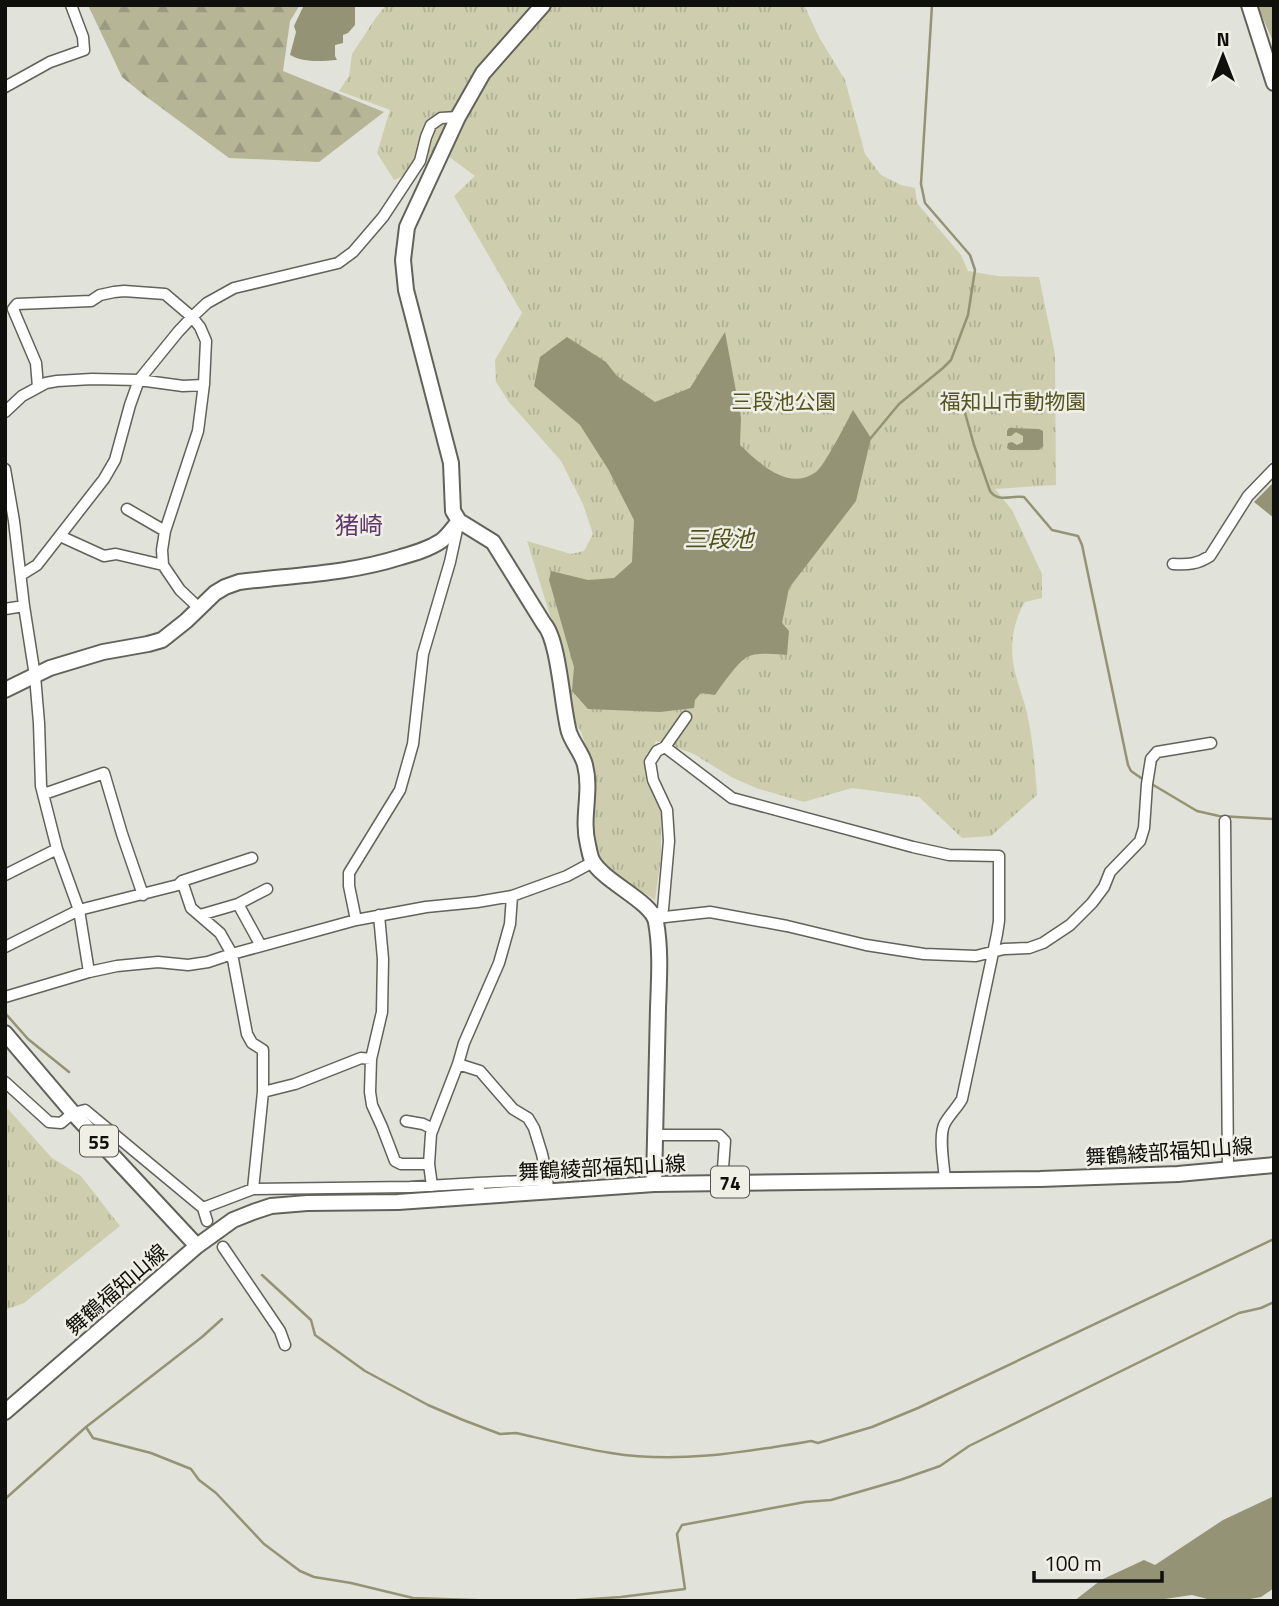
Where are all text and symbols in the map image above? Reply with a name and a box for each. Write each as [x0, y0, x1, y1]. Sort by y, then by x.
north arrow [1188, 21, 1258, 91]
text: N [1216, 24, 1230, 53]
park label: 三段池公園 [732, 385, 837, 417]
park label: 福知山市動物園 [940, 385, 1087, 417]
district label: 猪崎 [335, 507, 383, 543]
water label: 三段池 [685, 521, 756, 556]
road number: 55 [80, 1126, 118, 1156]
street label: 舞鶴綾部福知山線 [1084, 1129, 1254, 1173]
street label: 舞鶴綾部福知山線 [517, 1147, 687, 1187]
road number: 74 [711, 1166, 749, 1198]
street label: 舞鶴福知山線 [58, 1236, 174, 1342]
scale bar [1034, 1540, 1162, 1584]
text: 100 m [1044, 1547, 1101, 1579]

